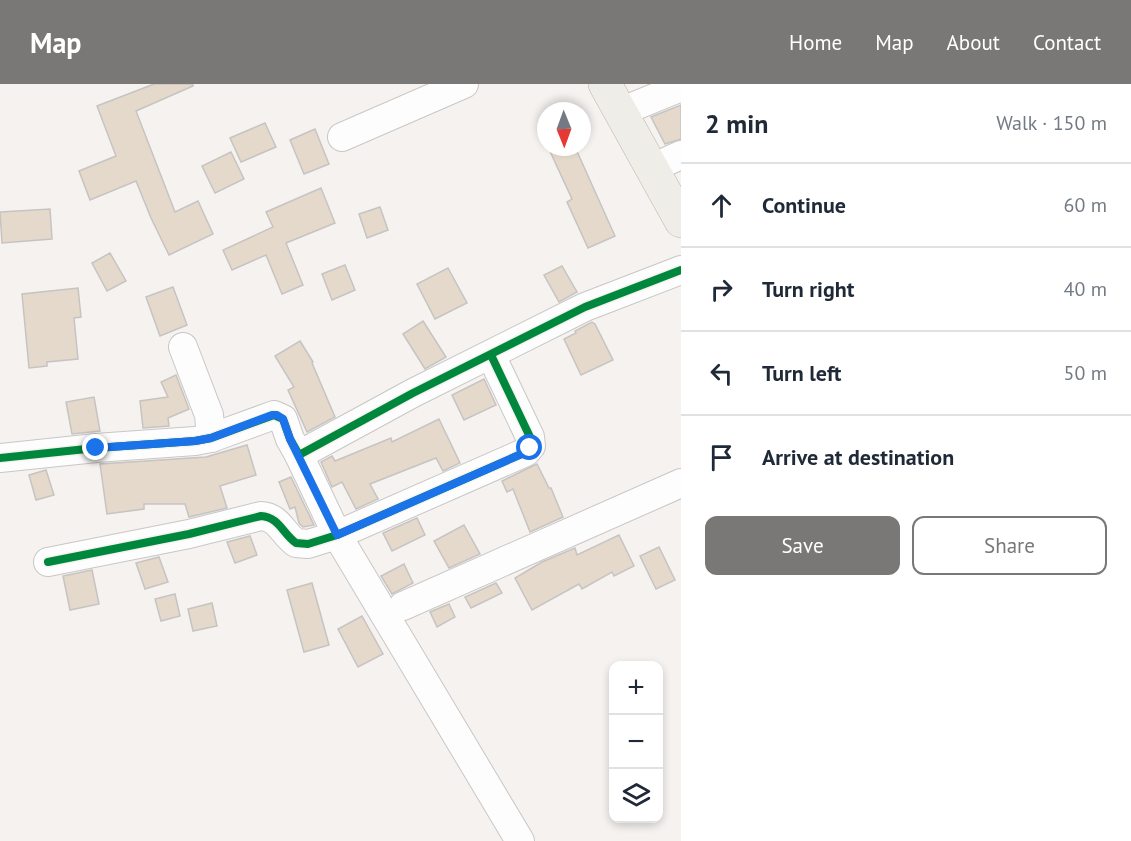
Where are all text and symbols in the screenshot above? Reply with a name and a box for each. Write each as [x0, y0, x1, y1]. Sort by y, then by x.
text: Map [30, 24, 81, 61]
text: Home [789, 29, 842, 56]
text: Map [875, 29, 914, 56]
text: About [947, 29, 1000, 56]
text: Contact [1033, 29, 1101, 56]
north arrow [537, 102, 591, 156]
text: 2 min [705, 107, 768, 140]
text: Walk · 150 m [996, 110, 1107, 136]
icon: ahead [705, 189, 738, 222]
text: Continue [762, 191, 846, 219]
text: 60 m [1064, 192, 1107, 218]
icon: right [705, 273, 738, 306]
text: Turn right [762, 275, 854, 303]
text: 40 m [1064, 276, 1107, 302]
icon: left [705, 357, 738, 390]
text: Turn left [762, 359, 842, 387]
text: 50 m [1064, 360, 1107, 386]
route end [82, 434, 108, 460]
route start [516, 434, 542, 460]
icon: arrive [705, 441, 738, 474]
text: Arrive at destination [762, 443, 954, 471]
button: Save [705, 516, 900, 575]
button: Share [912, 516, 1107, 575]
map controls [609, 661, 663, 823]
button: + [609, 661, 663, 715]
button: − [609, 715, 663, 769]
button: layers [609, 769, 663, 823]

